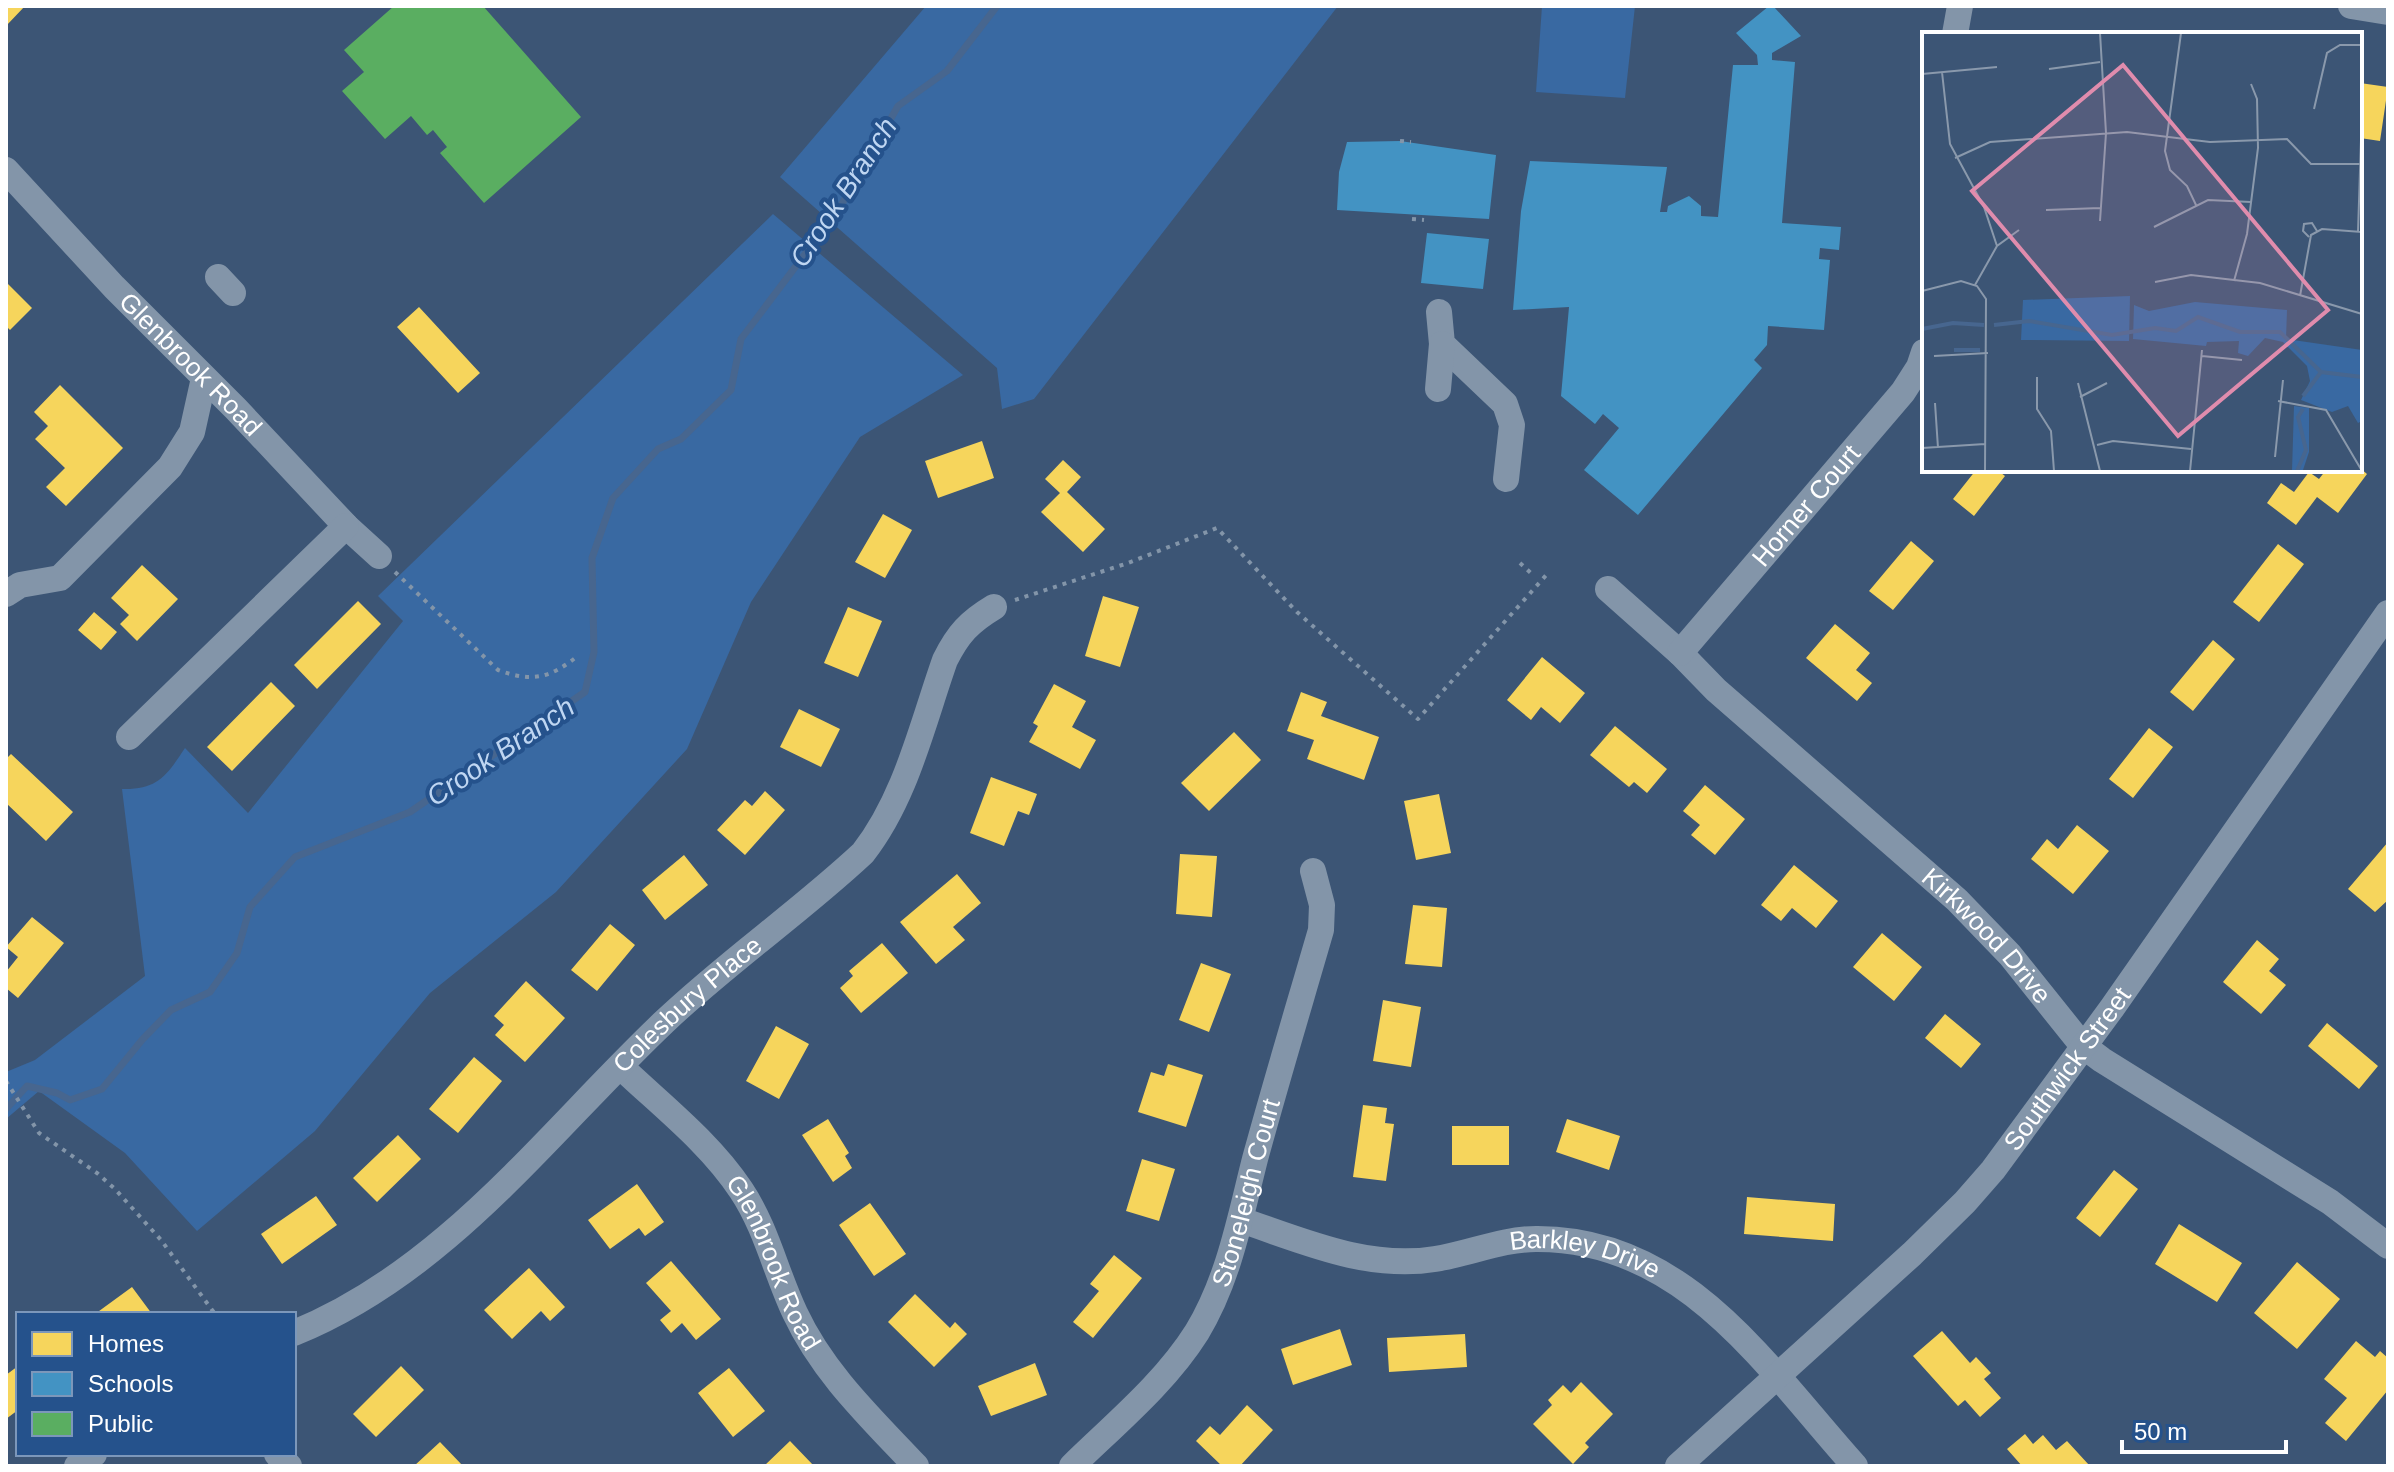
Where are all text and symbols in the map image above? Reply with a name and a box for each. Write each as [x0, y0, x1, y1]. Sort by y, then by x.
inset map [1922, 32, 2362, 472]
water label: Crook Branch [784, 112, 903, 272]
street label: Glenbrook Road [113, 286, 268, 442]
street label: Horner Court [1746, 438, 1867, 572]
water label: Crook Branch [421, 691, 580, 812]
street label: Kirkwood Drive [1916, 862, 2058, 1009]
street label: Colesbury Place [607, 930, 767, 1079]
street label: Southwick Street [1997, 981, 2137, 1156]
street label: Stoneleigh Court [1205, 1094, 1286, 1291]
street label: Glenbrook Road [720, 1169, 827, 1356]
street label: Barkley Drive [1508, 1224, 1665, 1285]
legend [16, 1312, 296, 1456]
text: Homes [88, 1330, 164, 1357]
text: Schools [88, 1370, 173, 1397]
scale bar [2122, 1404, 2286, 1454]
text: Public [88, 1410, 153, 1437]
text: 50 m [2134, 1418, 2187, 1445]

